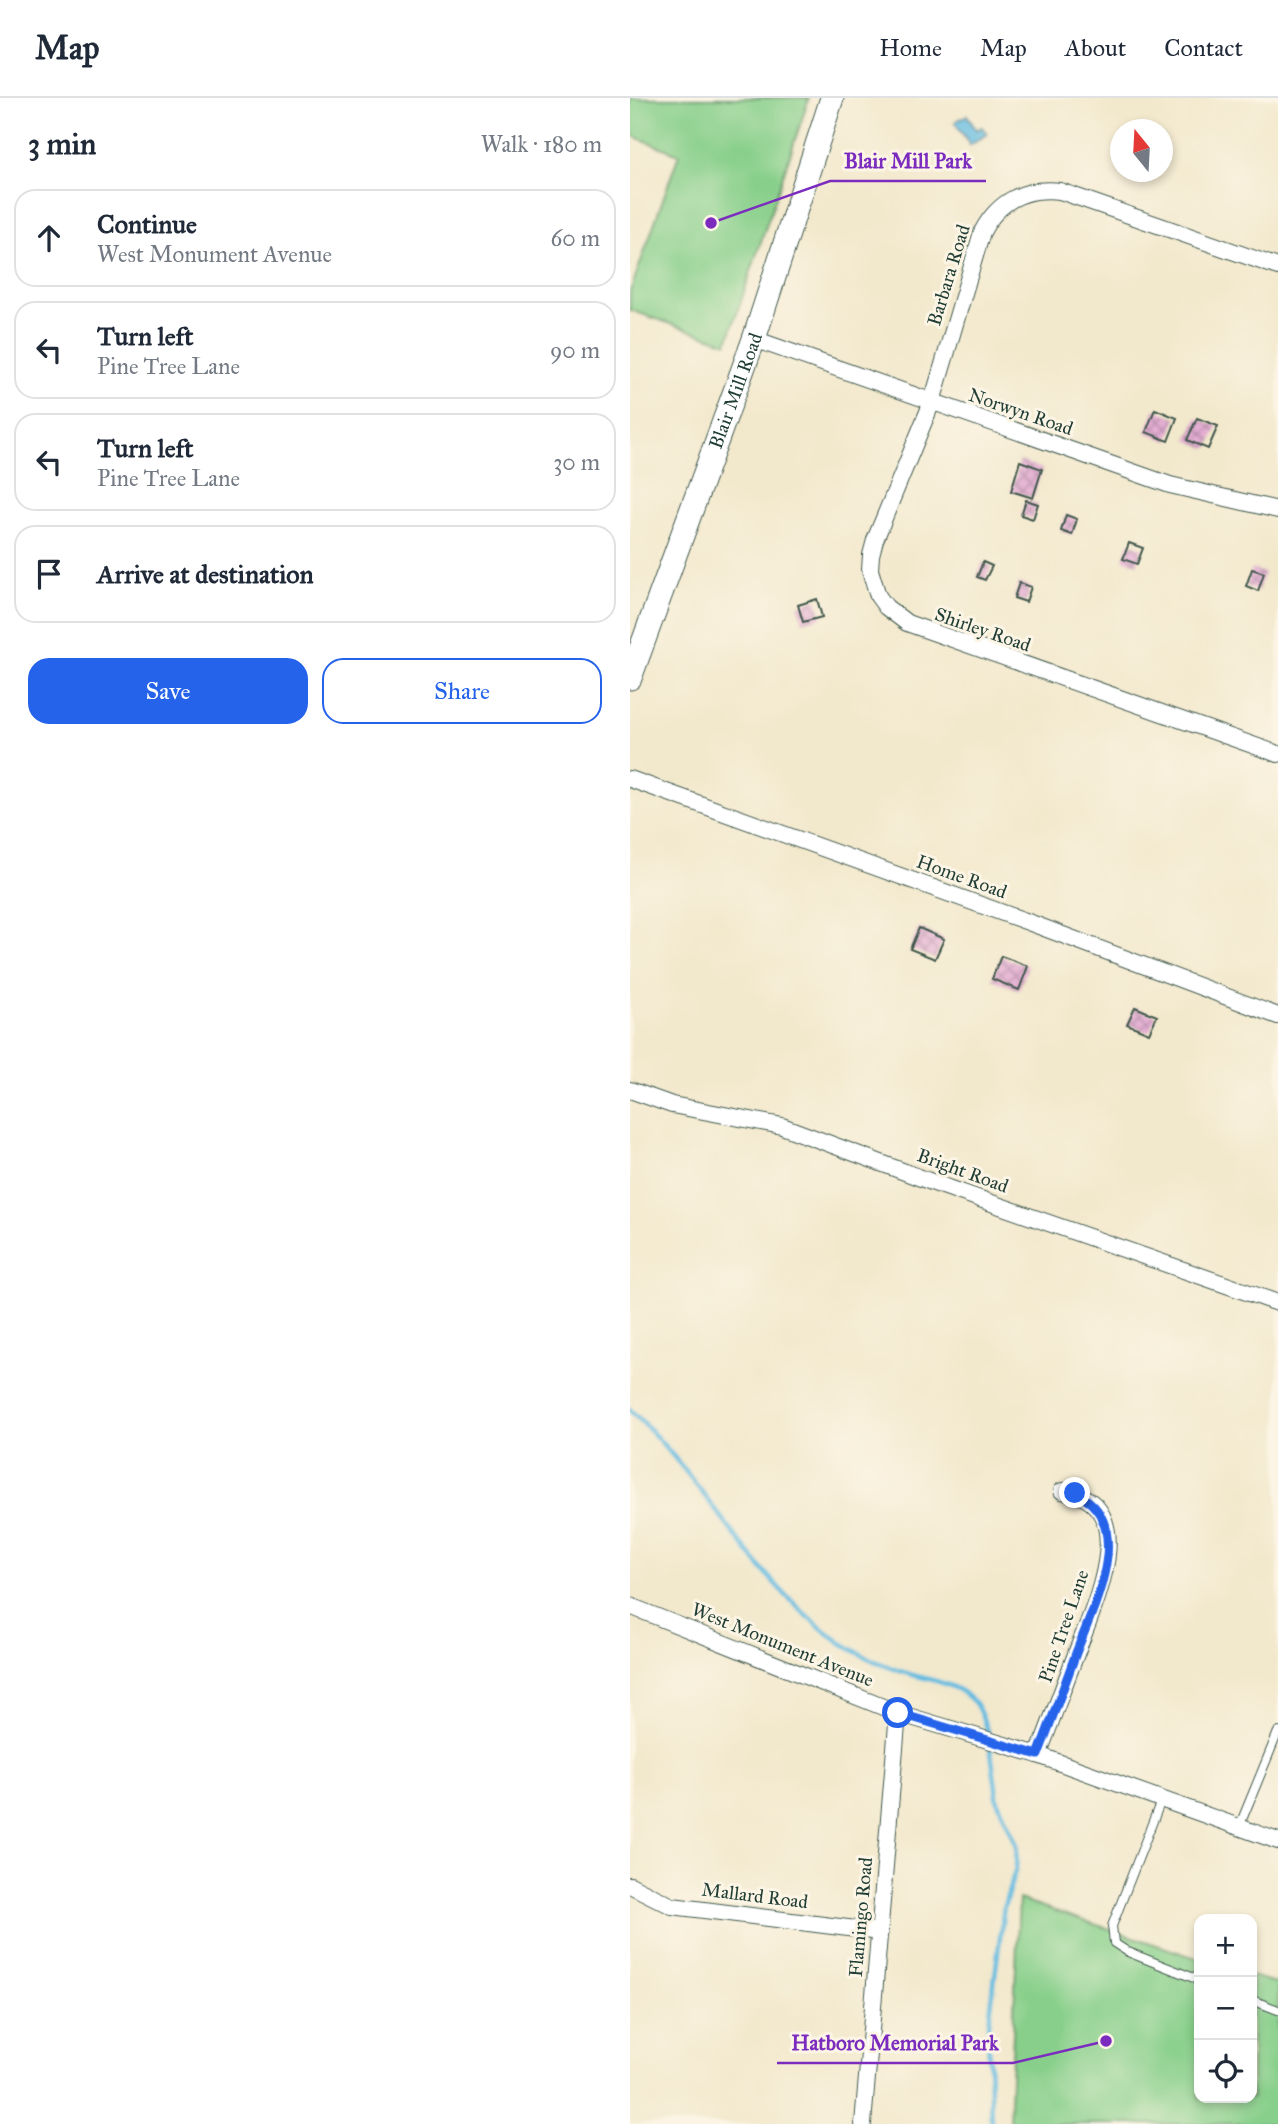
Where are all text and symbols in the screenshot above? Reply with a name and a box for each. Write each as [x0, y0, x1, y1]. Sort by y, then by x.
text: Map [35, 28, 99, 68]
text: Home [879, 33, 942, 63]
text: Map [980, 33, 1027, 63]
text: About [1065, 33, 1126, 63]
text: Contact [1164, 33, 1243, 63]
north arrow [1110, 119, 1173, 182]
text: 3 min [28, 126, 96, 162]
text: Walk · 180 m [481, 130, 602, 158]
callout: Blair Mill Park [830, 139, 986, 181]
text: Blair Mill Park [844, 148, 973, 174]
text: Continue [97, 208, 197, 240]
icon: ahead [30, 219, 68, 257]
street label: Barbara Road [922, 221, 975, 329]
text: 60 m [551, 224, 600, 252]
text: West Monument Avenue [97, 240, 332, 268]
text: Turn left [97, 320, 193, 352]
street label: Blair Mill Road [704, 329, 767, 452]
icon: left [30, 331, 68, 369]
text: 90 m [550, 336, 600, 364]
text: Pine Tree Lane [97, 352, 240, 380]
street label: Norwyn Road [966, 383, 1076, 440]
text: Turn left [97, 432, 193, 464]
icon: left [30, 443, 68, 481]
text: 30 m [553, 448, 600, 476]
text: Pine Tree Lane [97, 464, 240, 492]
icon: arrive [30, 555, 68, 593]
text: Arrive at destination [97, 558, 314, 590]
street label: Shirley Road [932, 602, 1034, 657]
button: Save [28, 658, 308, 724]
button: Share [322, 658, 602, 724]
street label: Home Road [914, 850, 1010, 904]
street label: Bright Road [914, 1143, 1012, 1199]
route end [1059, 1477, 1090, 1508]
street label: Pine Tree Lane [1033, 1567, 1094, 1686]
street label: West Monument Avenue [688, 1597, 877, 1692]
route start [882, 1697, 913, 1728]
street label: Flamingo Road [844, 1856, 878, 1978]
street label: Mallard Road [700, 1878, 810, 1913]
map controls [1194, 1914, 1257, 2103]
button: + [1194, 1914, 1257, 1977]
button: − [1194, 1977, 1257, 2040]
callout: Hatboro Memorial Park [777, 2021, 1013, 2063]
text: Hatboro Memorial Park [791, 2030, 1000, 2056]
button: locate [1194, 2040, 1257, 2103]

